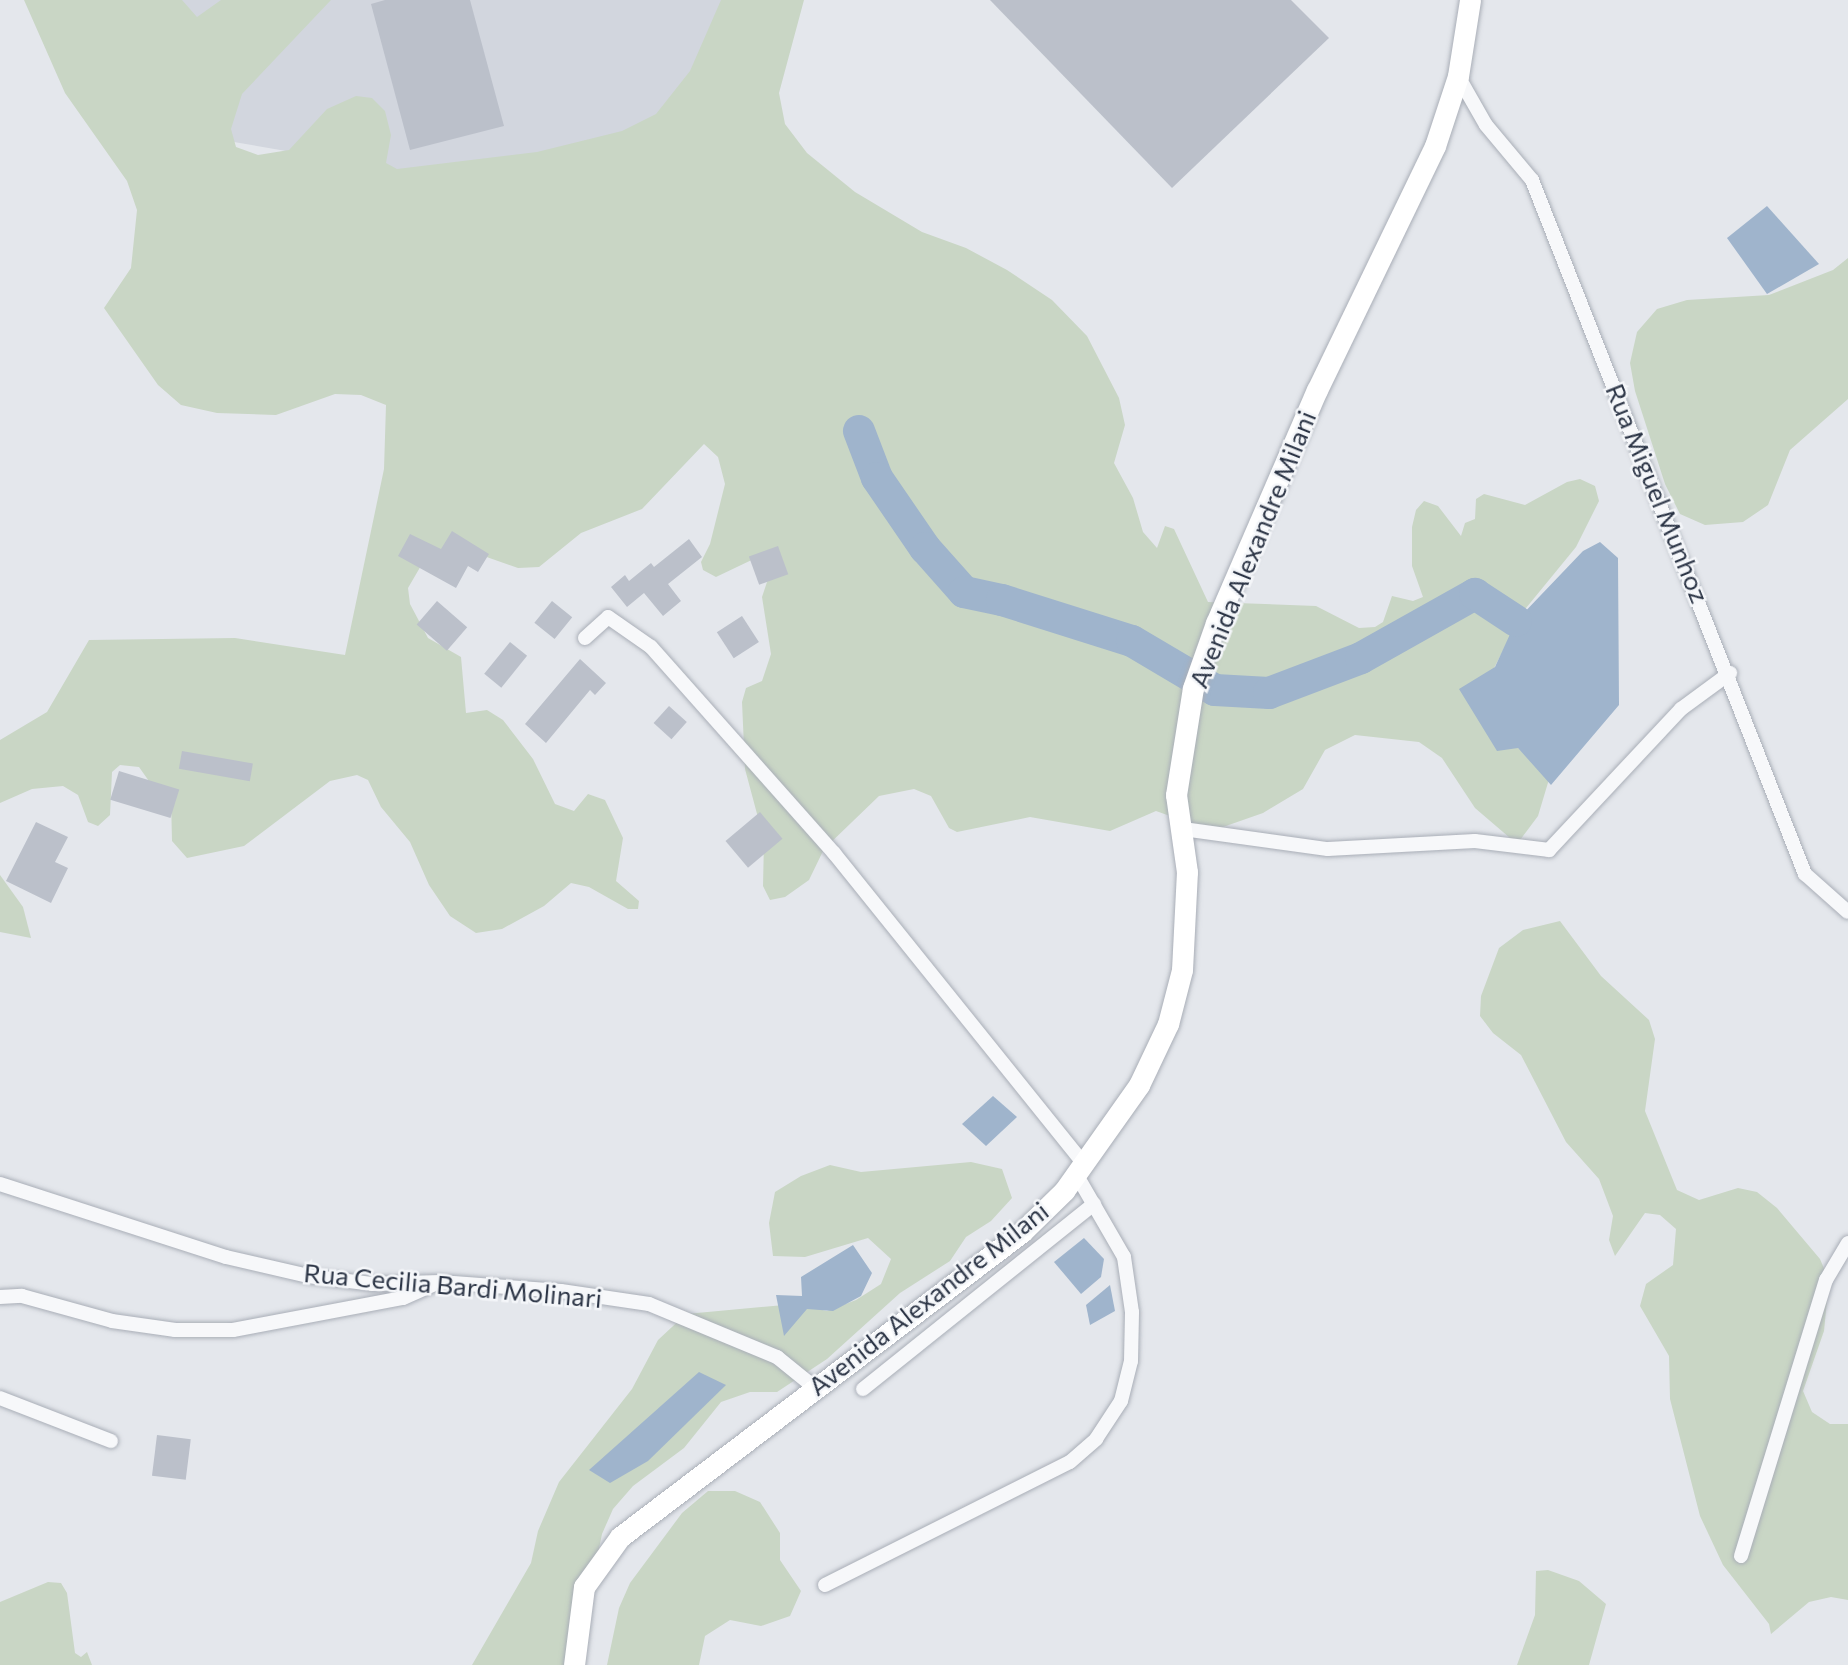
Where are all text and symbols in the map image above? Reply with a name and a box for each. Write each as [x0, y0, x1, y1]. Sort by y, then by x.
street label: Rua Miguel Munhoz [1600, 379, 1716, 607]
street label: Avenida Alexandre Milani [1182, 406, 1322, 692]
street label: Avenida Alexandre Milani [802, 1194, 1054, 1402]
street label: Rua Cecilia Bardi Molinari [302, 1256, 604, 1314]

